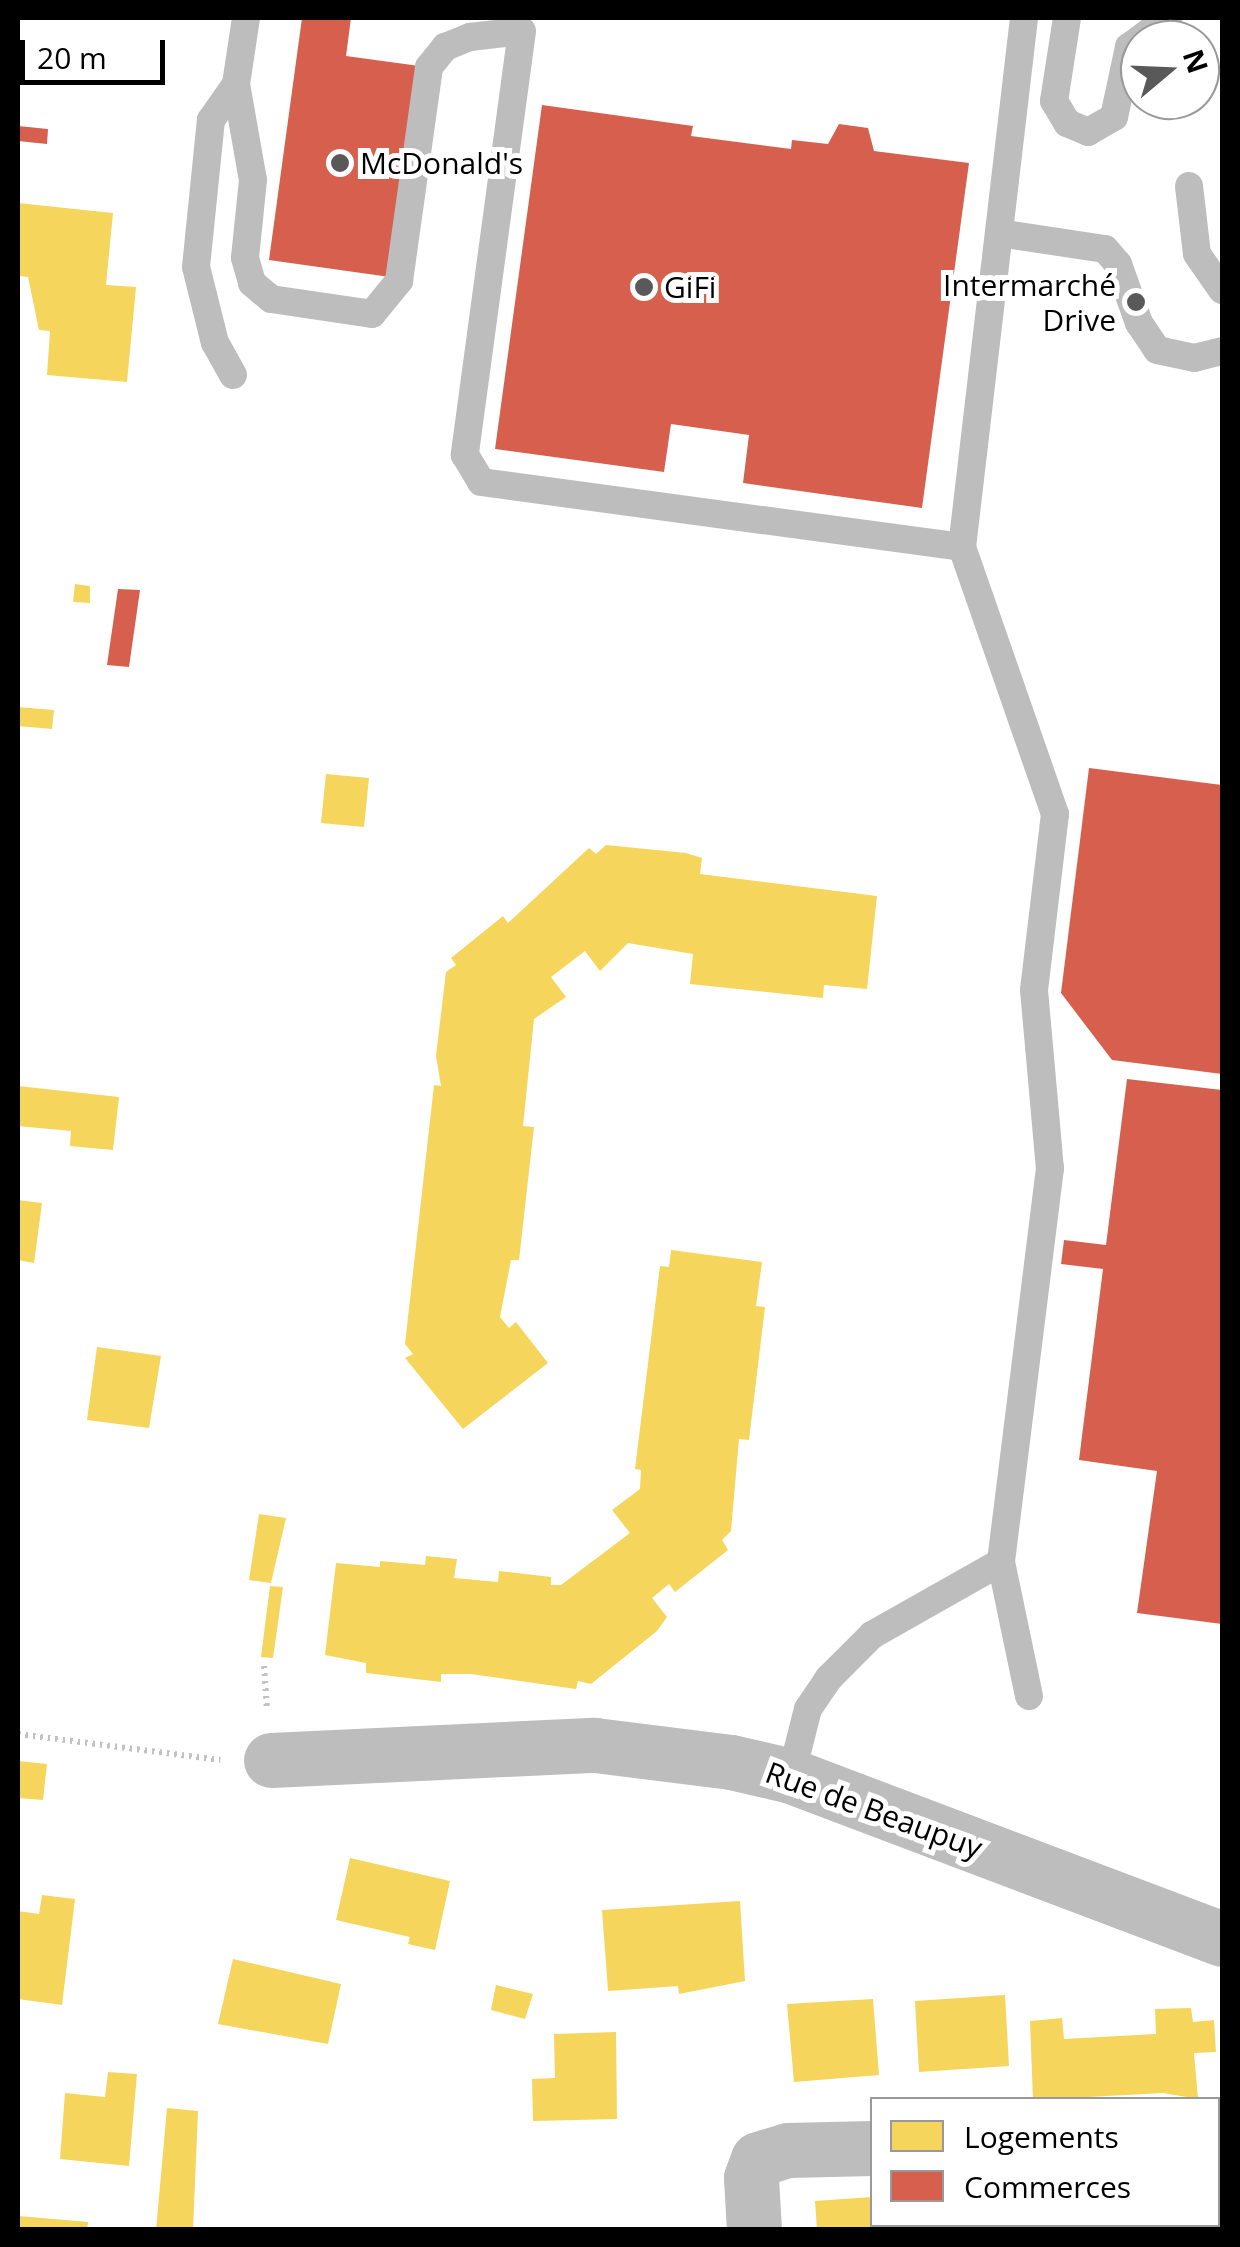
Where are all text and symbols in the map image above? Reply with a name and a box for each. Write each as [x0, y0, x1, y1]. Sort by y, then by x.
scale bar [25, 20, 170, 82]
north arrow [1120, 20, 1220, 120]
text: 20 m [37, 37, 107, 78]
text: N [1175, 44, 1218, 78]
place label: McDonald's [360, 145, 523, 181]
marker: McDonald's [329, 152, 351, 174]
place label: Intermarché Drive [943, 267, 1116, 338]
place label: GiFi [664, 269, 716, 305]
marker: GiFi [633, 276, 655, 298]
marker: Intermarché Drive [1125, 291, 1147, 313]
street label: Rue de Beaupuy [761, 1754, 987, 1866]
legend [870, 2097, 1220, 2227]
text: Logements [964, 2116, 1119, 2157]
text: Commerces [964, 2166, 1131, 2207]

